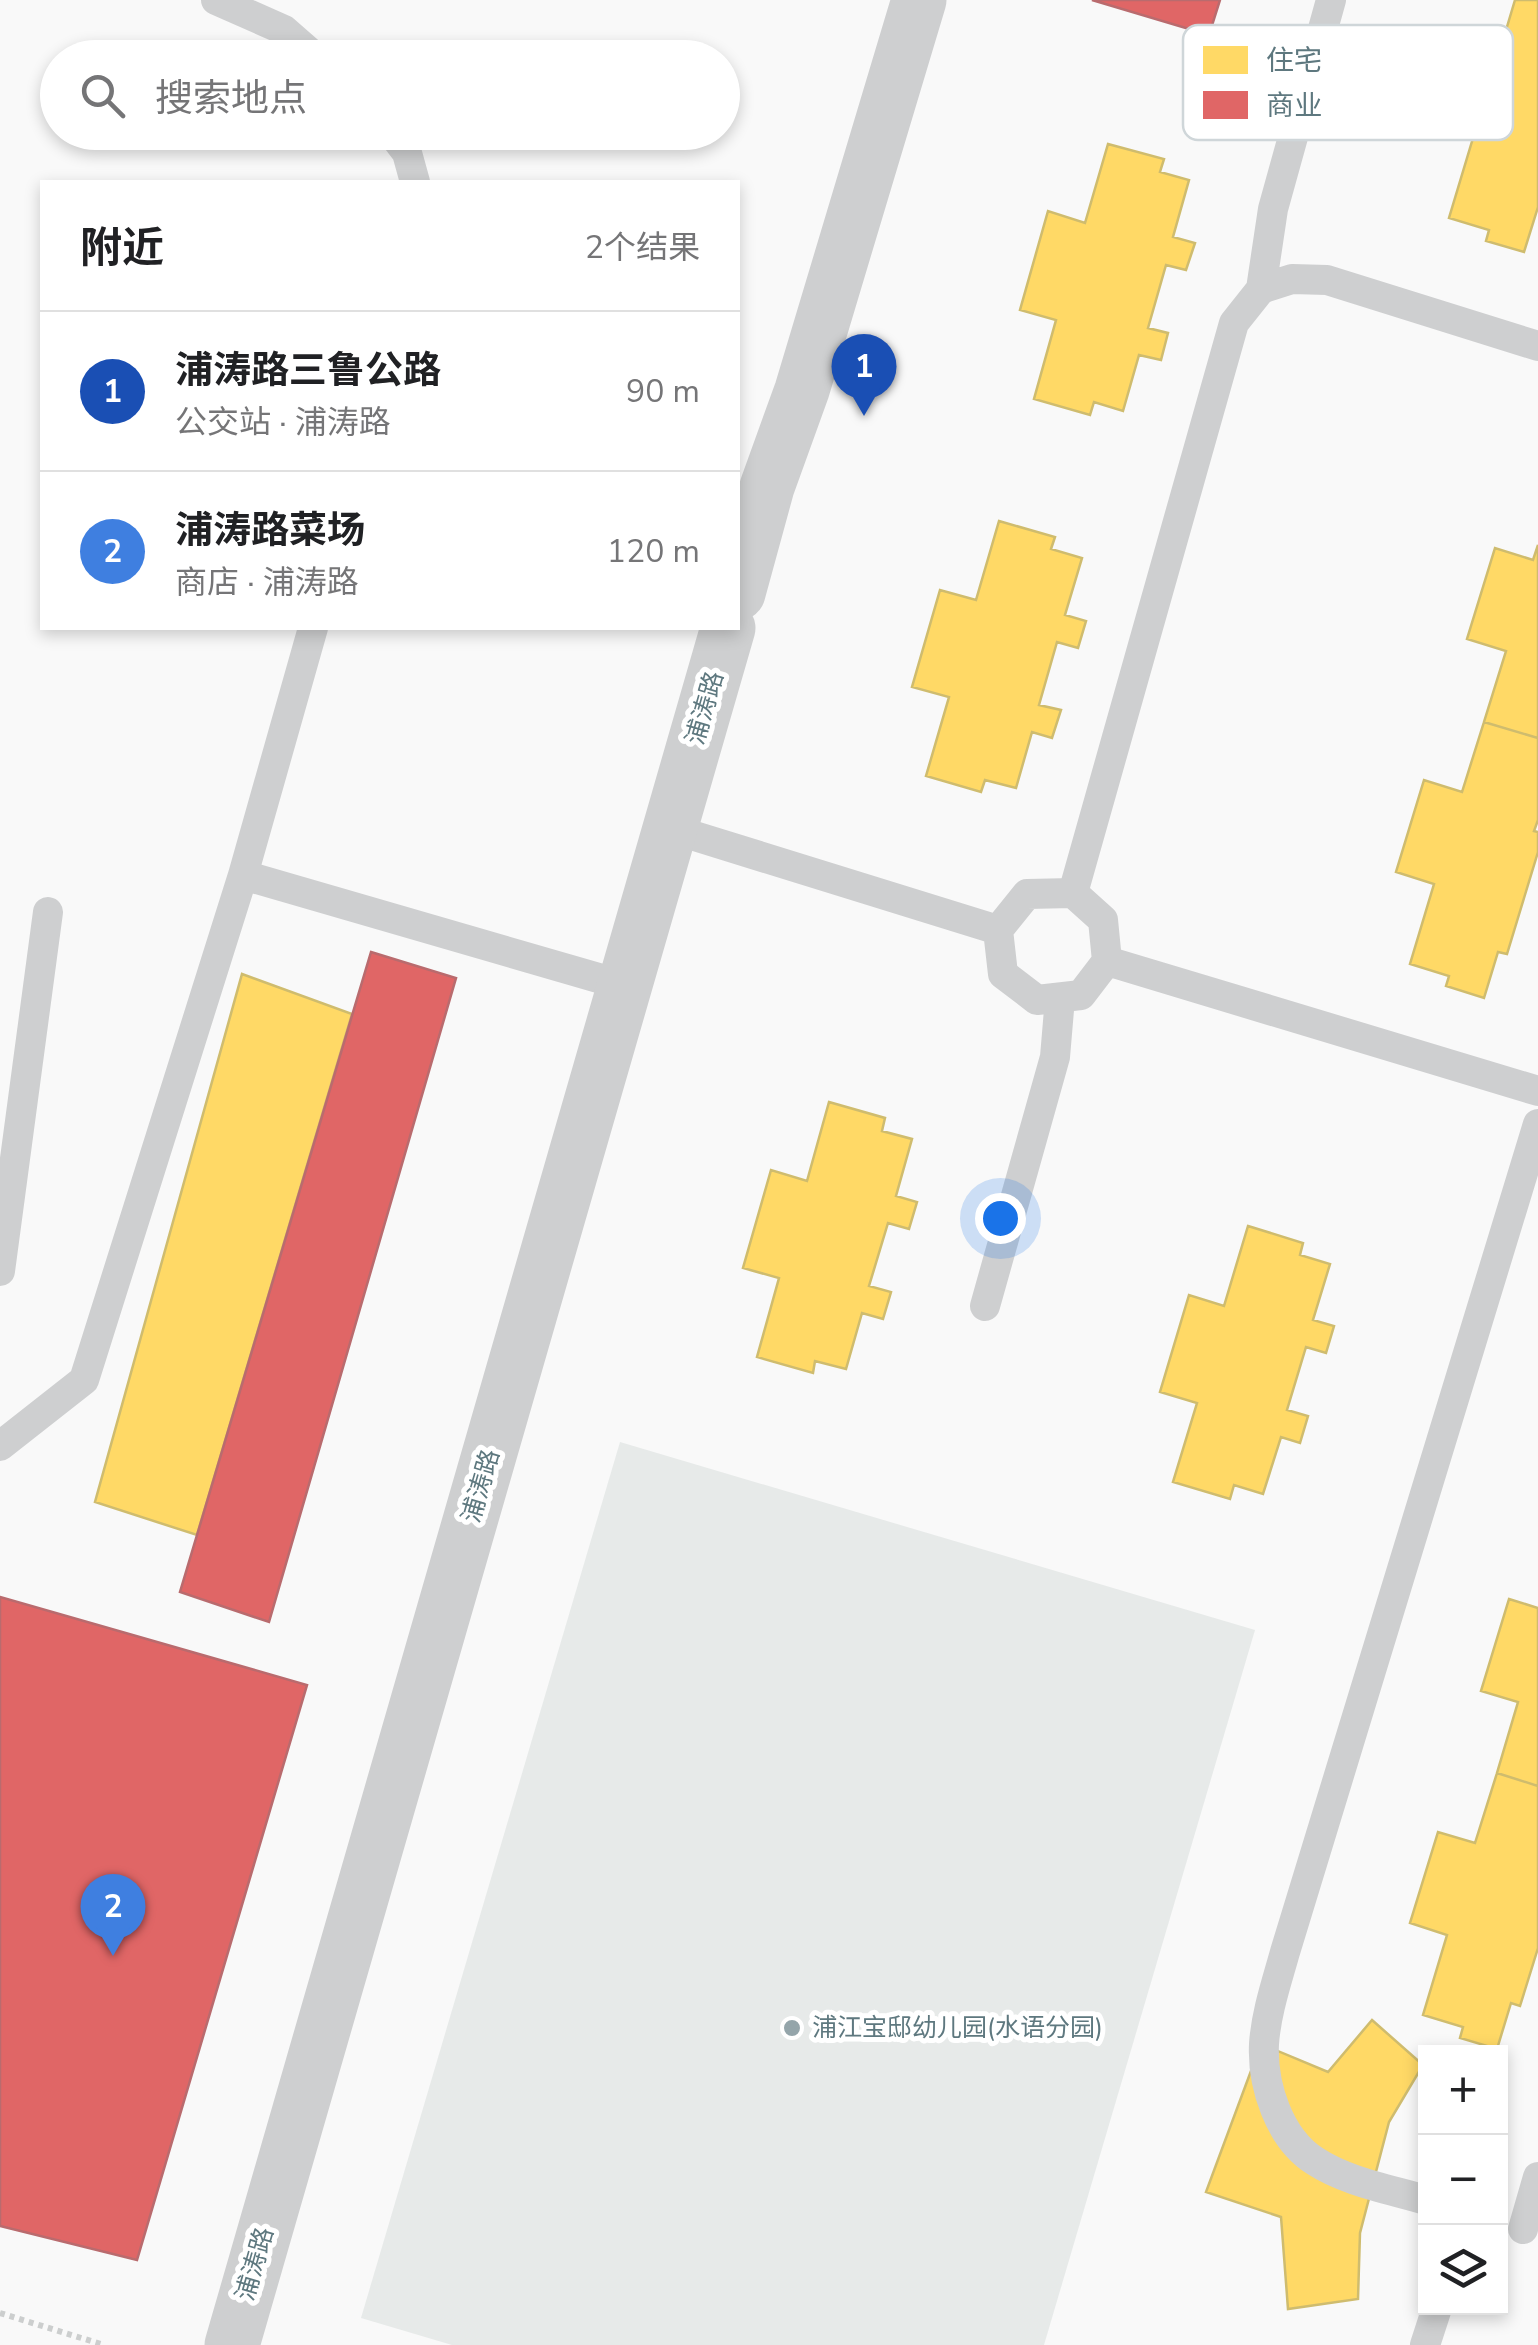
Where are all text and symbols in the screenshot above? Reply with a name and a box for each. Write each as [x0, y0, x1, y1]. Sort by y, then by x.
legend [1183, 25, 1513, 140]
search box [40, 40, 740, 150]
text: 住宅 [1266, 42, 1322, 80]
icon: search [75, 68, 130, 123]
text: 搜索地点 [155, 73, 307, 124]
text: 商业 [1266, 87, 1322, 125]
text: 附近 [80, 220, 164, 277]
text: 2个结果 [585, 226, 700, 269]
pin: 1 [832, 334, 896, 416]
text: 浦涛路三鲁公路 [175, 345, 441, 396]
text: 1 [103, 370, 122, 413]
text: 90 m [626, 370, 700, 413]
text: 公交站 · 浦涛路 [175, 401, 391, 444]
text: 浦涛路菜场 [175, 505, 365, 556]
text: 2 [103, 530, 122, 573]
text: 120 m [607, 530, 700, 573]
text: 商店 · 浦涛路 [175, 561, 359, 604]
street label: 浦涛路 [678, 667, 732, 749]
your location [975, 1193, 1026, 1244]
street label: 浦涛路 [454, 1445, 508, 1527]
pin: 2 [80, 1874, 146, 1956]
place label: 浦江宝邸幼儿园(水语分园) [812, 2011, 1103, 2045]
marker: 浦江宝邸幼儿园(水语分园) [781, 2017, 803, 2039]
map controls [1418, 2045, 1508, 2315]
button: + [1418, 2045, 1508, 2135]
button: − [1418, 2135, 1508, 2225]
street label: 浦涛路 [228, 2223, 282, 2305]
button: layers [1418, 2225, 1508, 2315]

